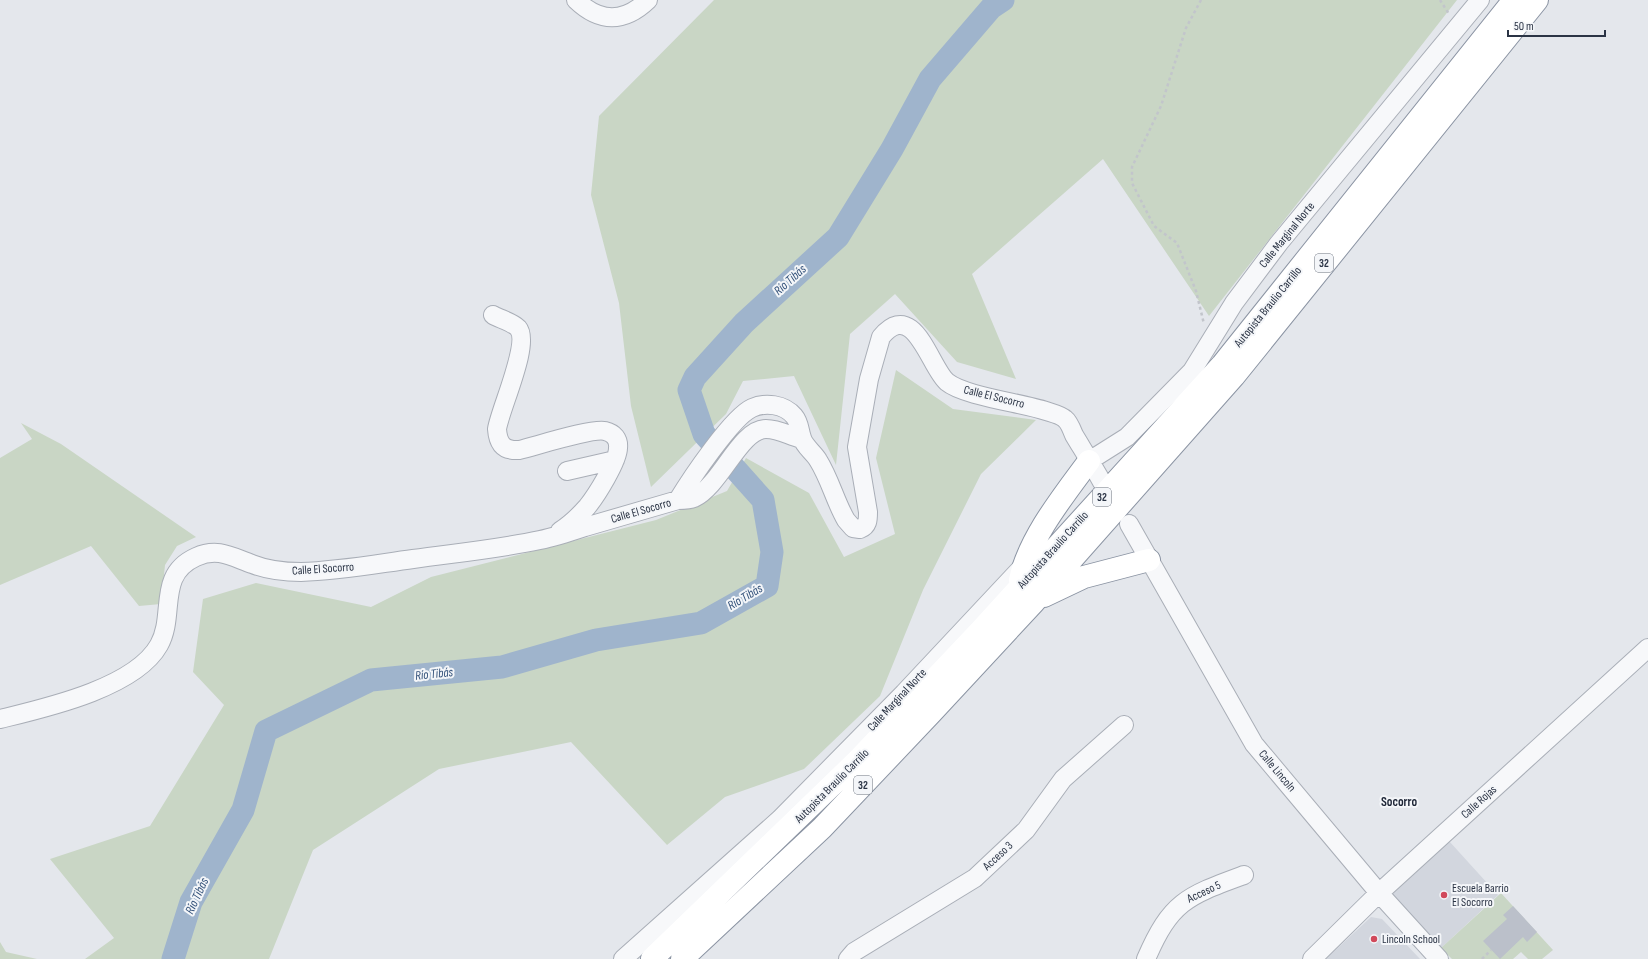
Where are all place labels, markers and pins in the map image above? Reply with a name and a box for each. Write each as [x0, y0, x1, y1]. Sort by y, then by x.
place label: Escuela Barrio El Socorro [1452, 881, 1509, 910]
marker: Escuela Barrio El Socorro [1439, 890, 1449, 900]
place label: Lincoln School [1382, 932, 1440, 947]
marker: Lincoln School [1369, 934, 1379, 944]

